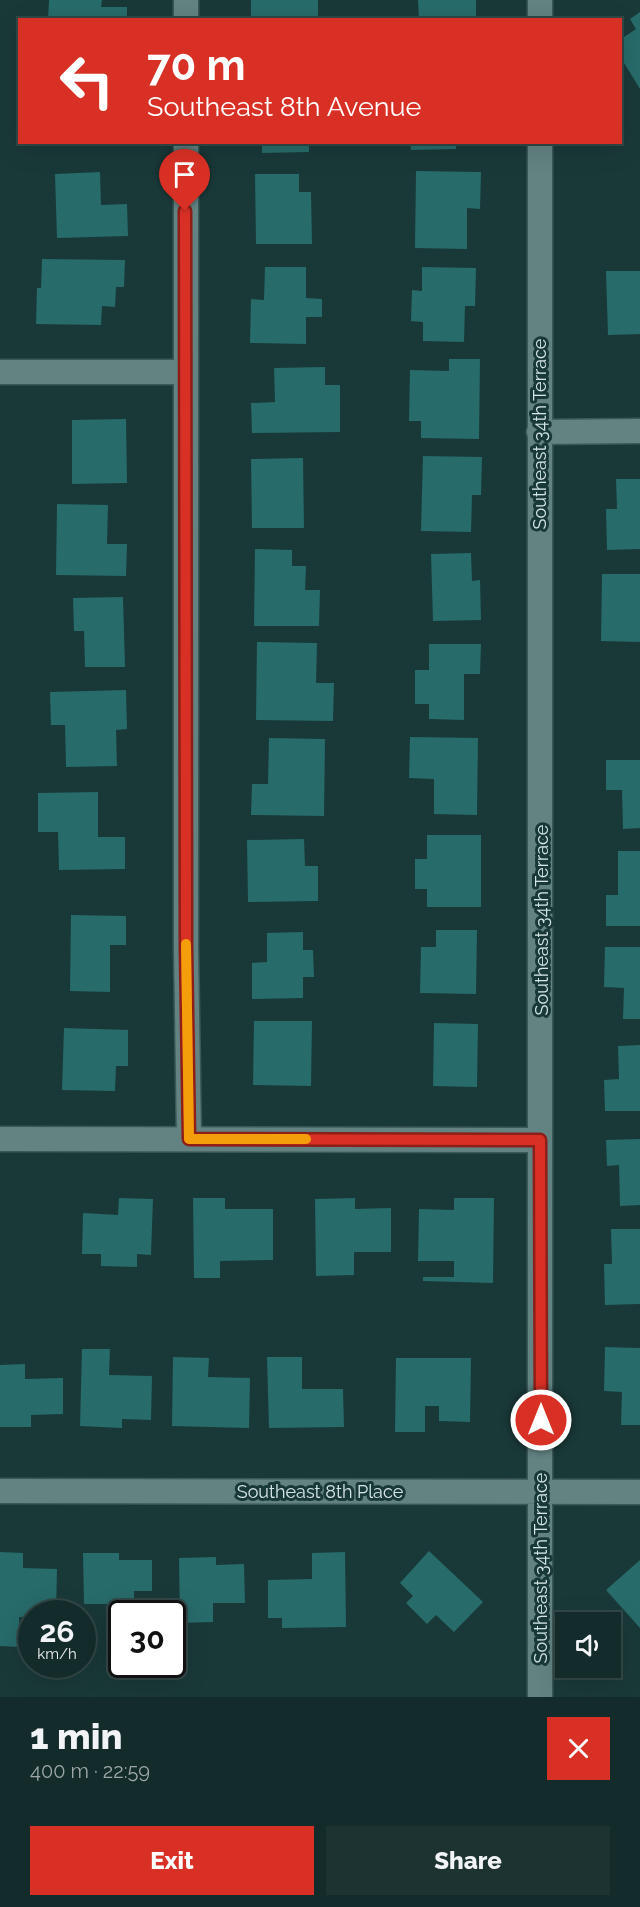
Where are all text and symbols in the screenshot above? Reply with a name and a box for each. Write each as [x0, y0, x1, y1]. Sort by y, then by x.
text: 70 m [147, 41, 246, 90]
icon: left [48, 42, 126, 120]
text: Southeast 8th Avenue [147, 91, 421, 122]
pin [159, 149, 210, 211]
icon: arrive [168, 158, 201, 191]
street label: Southeast 34th Terrace [529, 338, 550, 529]
street label: Southeast 34th Terrace [531, 824, 552, 1015]
position arrow [509, 1388, 573, 1452]
street label: Southeast 34th Terrace [530, 1472, 551, 1663]
street label: Southeast 8th Place [237, 1481, 404, 1502]
speed limit sign: 30 [108, 1600, 186, 1678]
map controls [555, 1612, 621, 1678]
button: sound [555, 1612, 621, 1678]
text: 26 [39, 1614, 75, 1649]
text: km/h [37, 1645, 77, 1663]
text: 1 min [30, 1715, 122, 1757]
button: close [547, 1717, 610, 1780]
text: 400 m · 22:59 [30, 1759, 150, 1783]
button: Exit [30, 1826, 314, 1895]
button: Share [326, 1826, 610, 1895]

